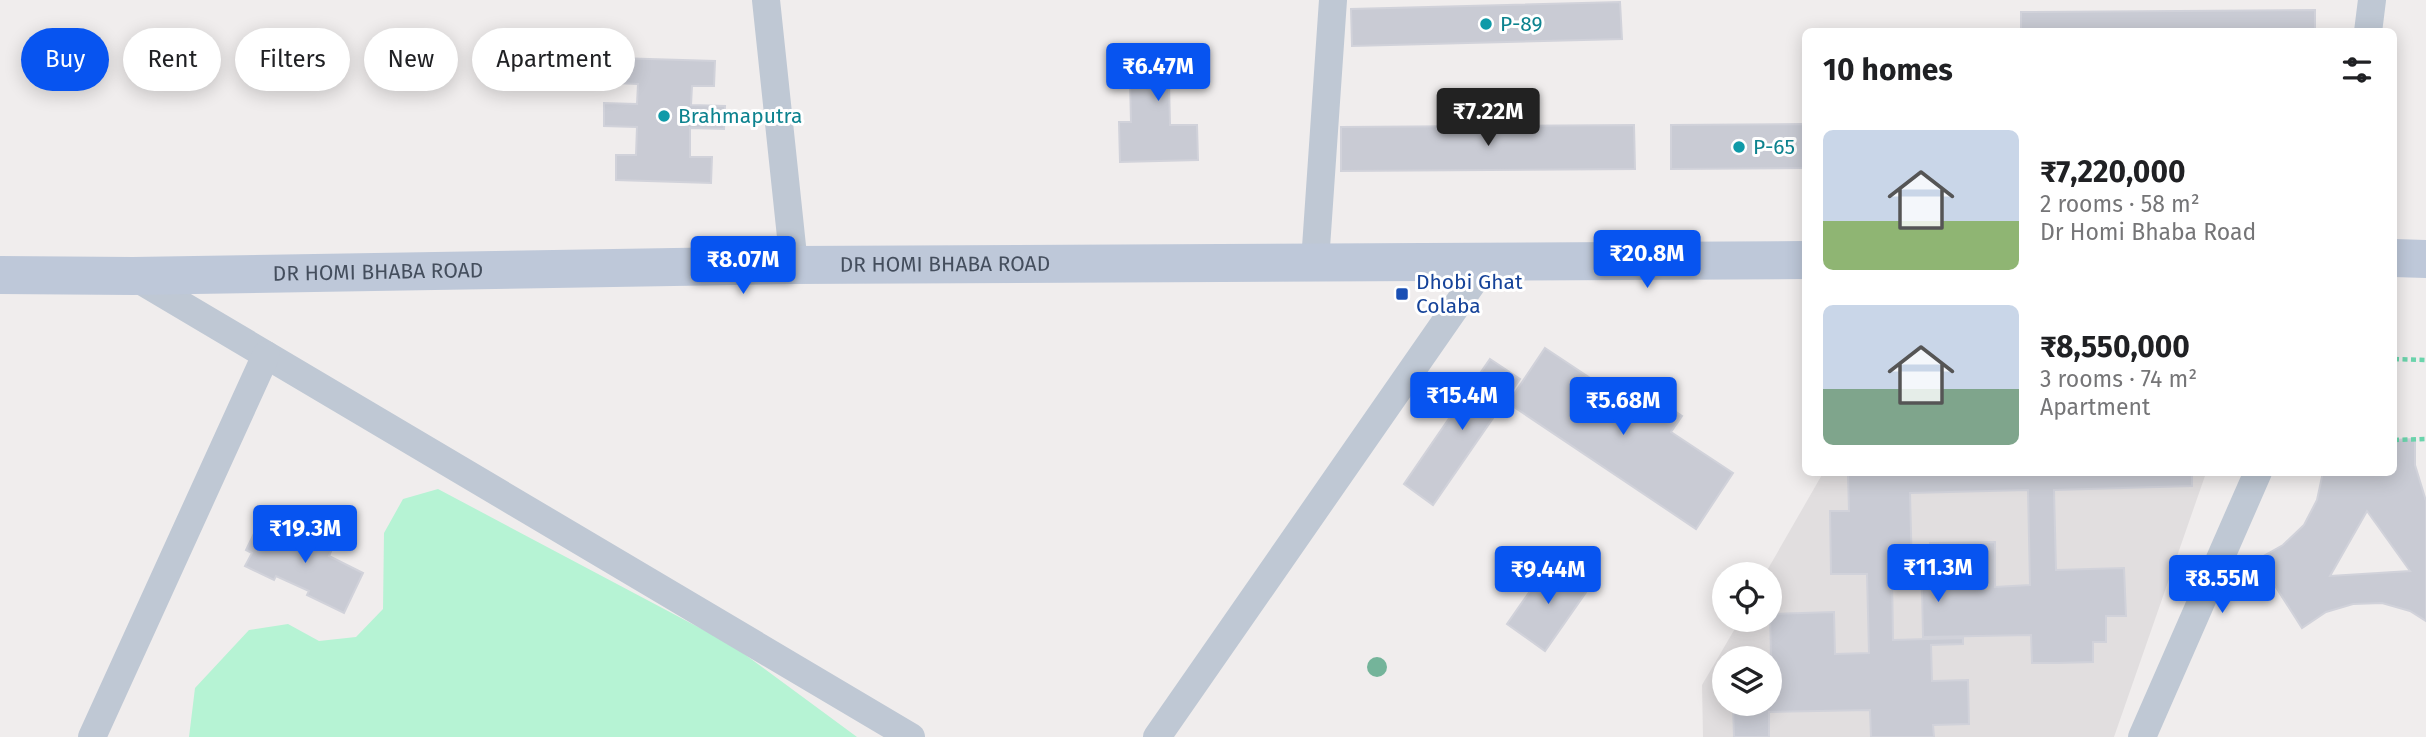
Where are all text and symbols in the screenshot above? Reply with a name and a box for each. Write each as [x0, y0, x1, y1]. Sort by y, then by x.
place label: P-89 [1500, 11, 1543, 37]
marker: P-89 [1478, 16, 1494, 32]
chip: Buy [21, 28, 109, 91]
chip: Rent [123, 28, 221, 91]
chip: Filters [235, 28, 350, 91]
chip: New [364, 28, 458, 91]
chip: Apartment [472, 28, 635, 91]
pin: ₹6.47M [1101, 43, 1215, 103]
icon: filters [2338, 51, 2376, 89]
text: ₹6.47M [1122, 52, 1194, 80]
text: 10 homes [1823, 52, 1953, 88]
pin: ₹7.22M [1431, 88, 1545, 148]
text: ₹7.22M [1453, 97, 1523, 125]
place label: Brahmaputra [678, 103, 802, 129]
marker: Brahmaputra [656, 108, 672, 124]
place label: P-65 [1753, 134, 1795, 160]
marker: P-65 [1731, 139, 1747, 155]
text: ₹7,220,000 [2040, 154, 2186, 190]
icon: home [1879, 158, 1963, 242]
text: 2 rooms · 58 m² [2040, 190, 2200, 218]
text: Dr Homi Bhaba Road [2040, 218, 2256, 246]
pin: ₹20.8M [1590, 230, 1704, 290]
pin: ₹8.07M [686, 236, 800, 296]
text: ₹20.8M [1610, 239, 1684, 267]
text: ₹8.07M [707, 245, 779, 273]
street label: DR HOMI BHABA ROAD [840, 251, 1050, 278]
street label: DR HOMI BHABA ROAD [273, 257, 483, 287]
place label: Dhobi Ghat Colaba [1416, 269, 1523, 319]
marker: Dhobi Ghat Colaba [1394, 286, 1410, 302]
text: ₹8,550,000 [2040, 329, 2190, 365]
icon: home [1879, 333, 1963, 417]
text: 3 rooms · 74 m² [2040, 365, 2197, 393]
pin: ₹15.4M [1405, 372, 1519, 432]
pin: ₹5.68M [1566, 378, 1680, 437]
text: ₹15.4M [1426, 381, 1498, 409]
text: ₹5.68M [1586, 386, 1660, 414]
text: Apartment [2040, 393, 2150, 421]
pin: ₹19.3M [248, 505, 362, 565]
text: ₹19.3M [269, 514, 341, 542]
pin: ₹11.3M [1881, 544, 1995, 604]
pin: ₹9.44M [1491, 546, 1605, 606]
text: ₹11.3M [1903, 553, 1973, 581]
text: ₹9.44M [1511, 555, 1585, 583]
pin: ₹8.55M [2165, 556, 2279, 615]
map controls [1712, 562, 1782, 716]
button: locate [1712, 562, 1782, 632]
text: ₹8.55M [2185, 564, 2259, 592]
button: layers [1712, 646, 1782, 716]

